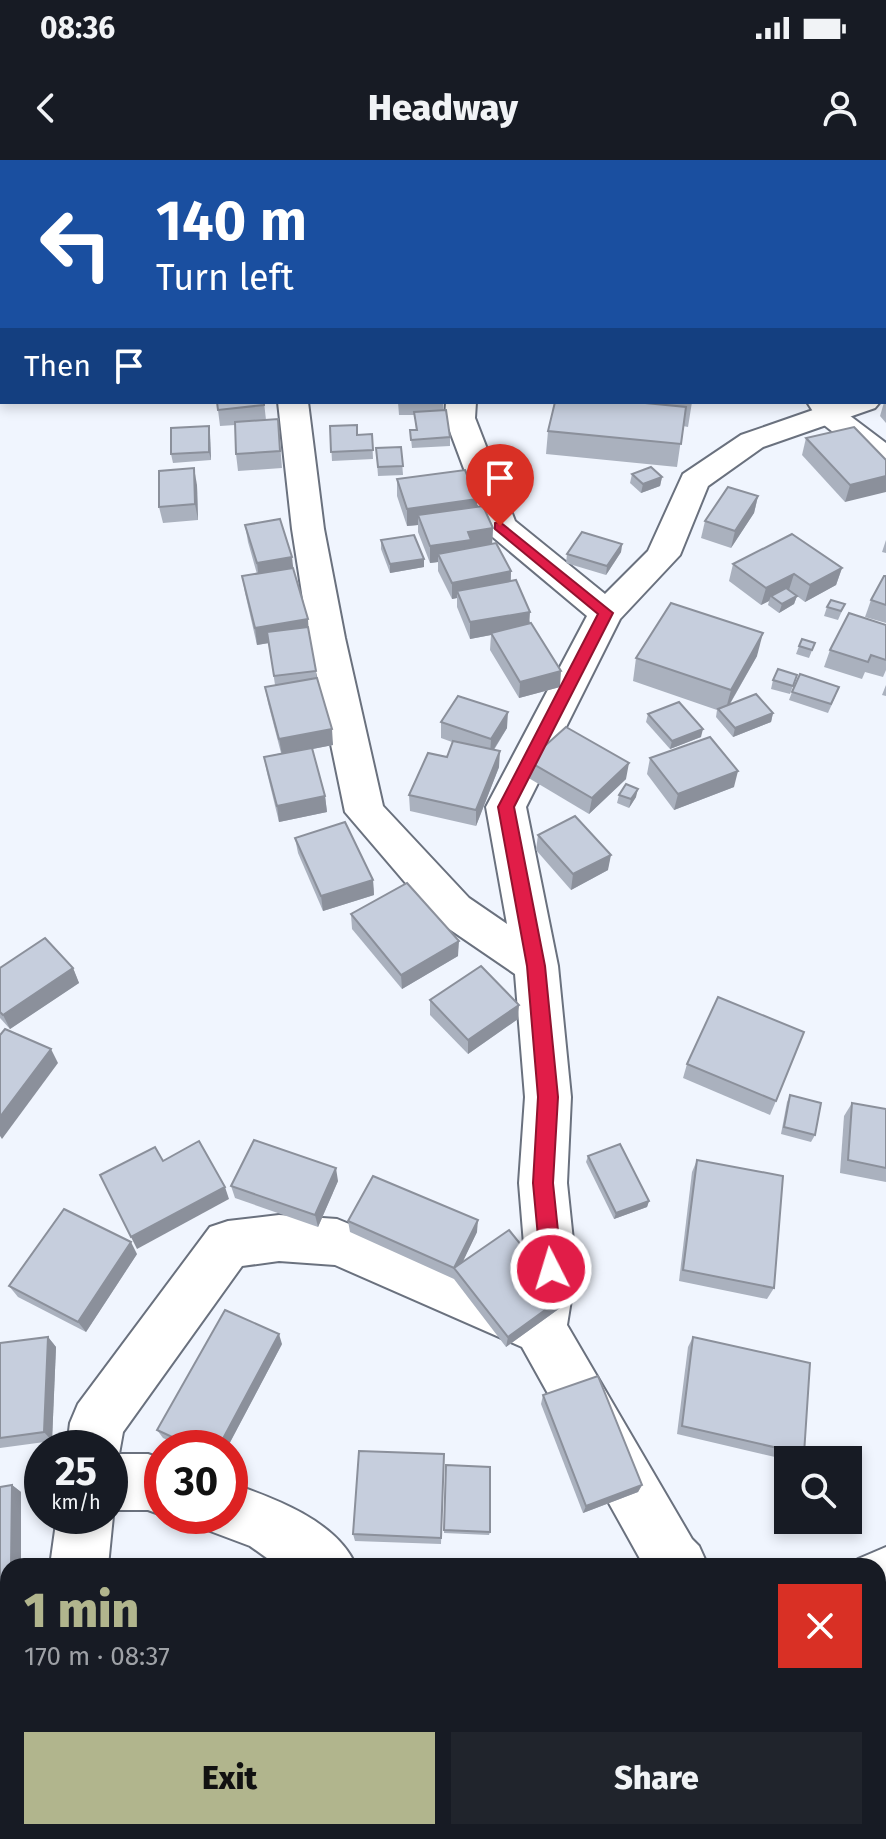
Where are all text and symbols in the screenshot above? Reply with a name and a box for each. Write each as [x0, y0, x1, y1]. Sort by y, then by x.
text: 08:36 [40, 10, 115, 46]
icon: back [24, 86, 68, 130]
text: Headway [368, 86, 518, 130]
icon: person [818, 86, 862, 130]
text: 140 m [156, 188, 307, 255]
icon: left [24, 192, 128, 296]
text: Turn left [156, 256, 294, 300]
icon: arrive [107, 344, 151, 388]
text: Then [24, 348, 91, 384]
pin [466, 444, 534, 526]
icon: arrive [478, 456, 522, 500]
position arrow [509, 1227, 593, 1311]
speed limit sign: 30 [144, 1430, 248, 1534]
map controls [774, 1446, 862, 1534]
button: search [774, 1446, 862, 1534]
text: 25 [55, 1448, 97, 1496]
text: km/h [51, 1490, 101, 1514]
text: 1 min [24, 1582, 139, 1640]
button: close [778, 1584, 862, 1668]
text: 170 m · 08:37 [24, 1641, 170, 1672]
button: Exit [24, 1732, 435, 1824]
button: Share [451, 1732, 862, 1824]

